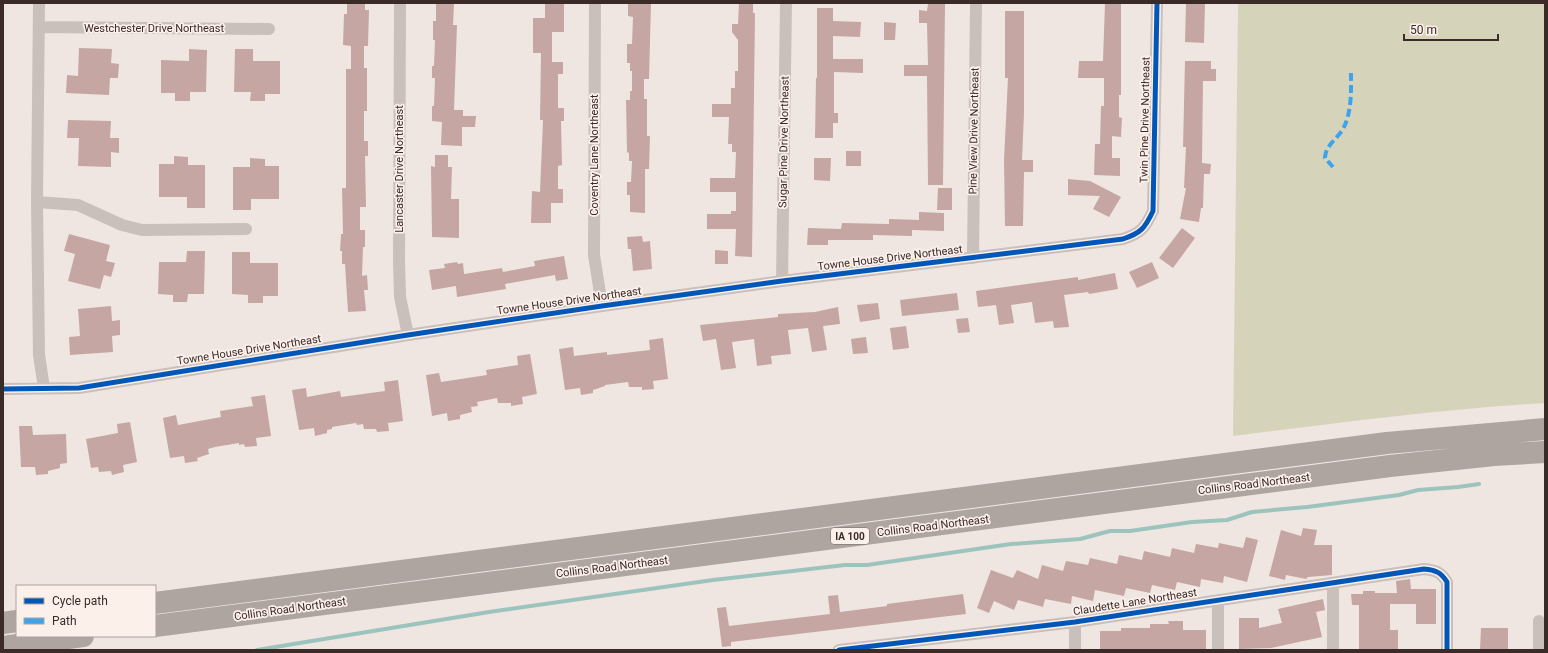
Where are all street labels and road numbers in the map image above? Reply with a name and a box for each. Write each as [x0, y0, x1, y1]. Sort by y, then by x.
street label: Westchester Drive Northeast [84, 22, 225, 35]
street label: Twin Pine Drive Northeast [1137, 56, 1153, 183]
street label: Pine View Drive Northeast [966, 67, 982, 195]
street label: Sugar Pine Drive Northeast [776, 76, 792, 208]
street label: Coventry Lane Northeast [588, 94, 601, 216]
street label: Lancaster Drive Northeast [393, 105, 406, 233]
street label: Towne House Drive Northeast [817, 243, 964, 273]
street label: Towne House Drive Northeast [496, 284, 643, 318]
street label: Towne House Drive Northeast [176, 332, 322, 368]
street label: Collins Road Northeast [1197, 471, 1311, 497]
street label: Collins Road Northeast [876, 513, 990, 539]
road number: IA 100 [831, 528, 869, 544]
street label: Collins Road Northeast [555, 554, 669, 580]
street label: Claudette Lane Northeast [1072, 586, 1198, 618]
street label: Collins Road Northeast [233, 595, 347, 623]

